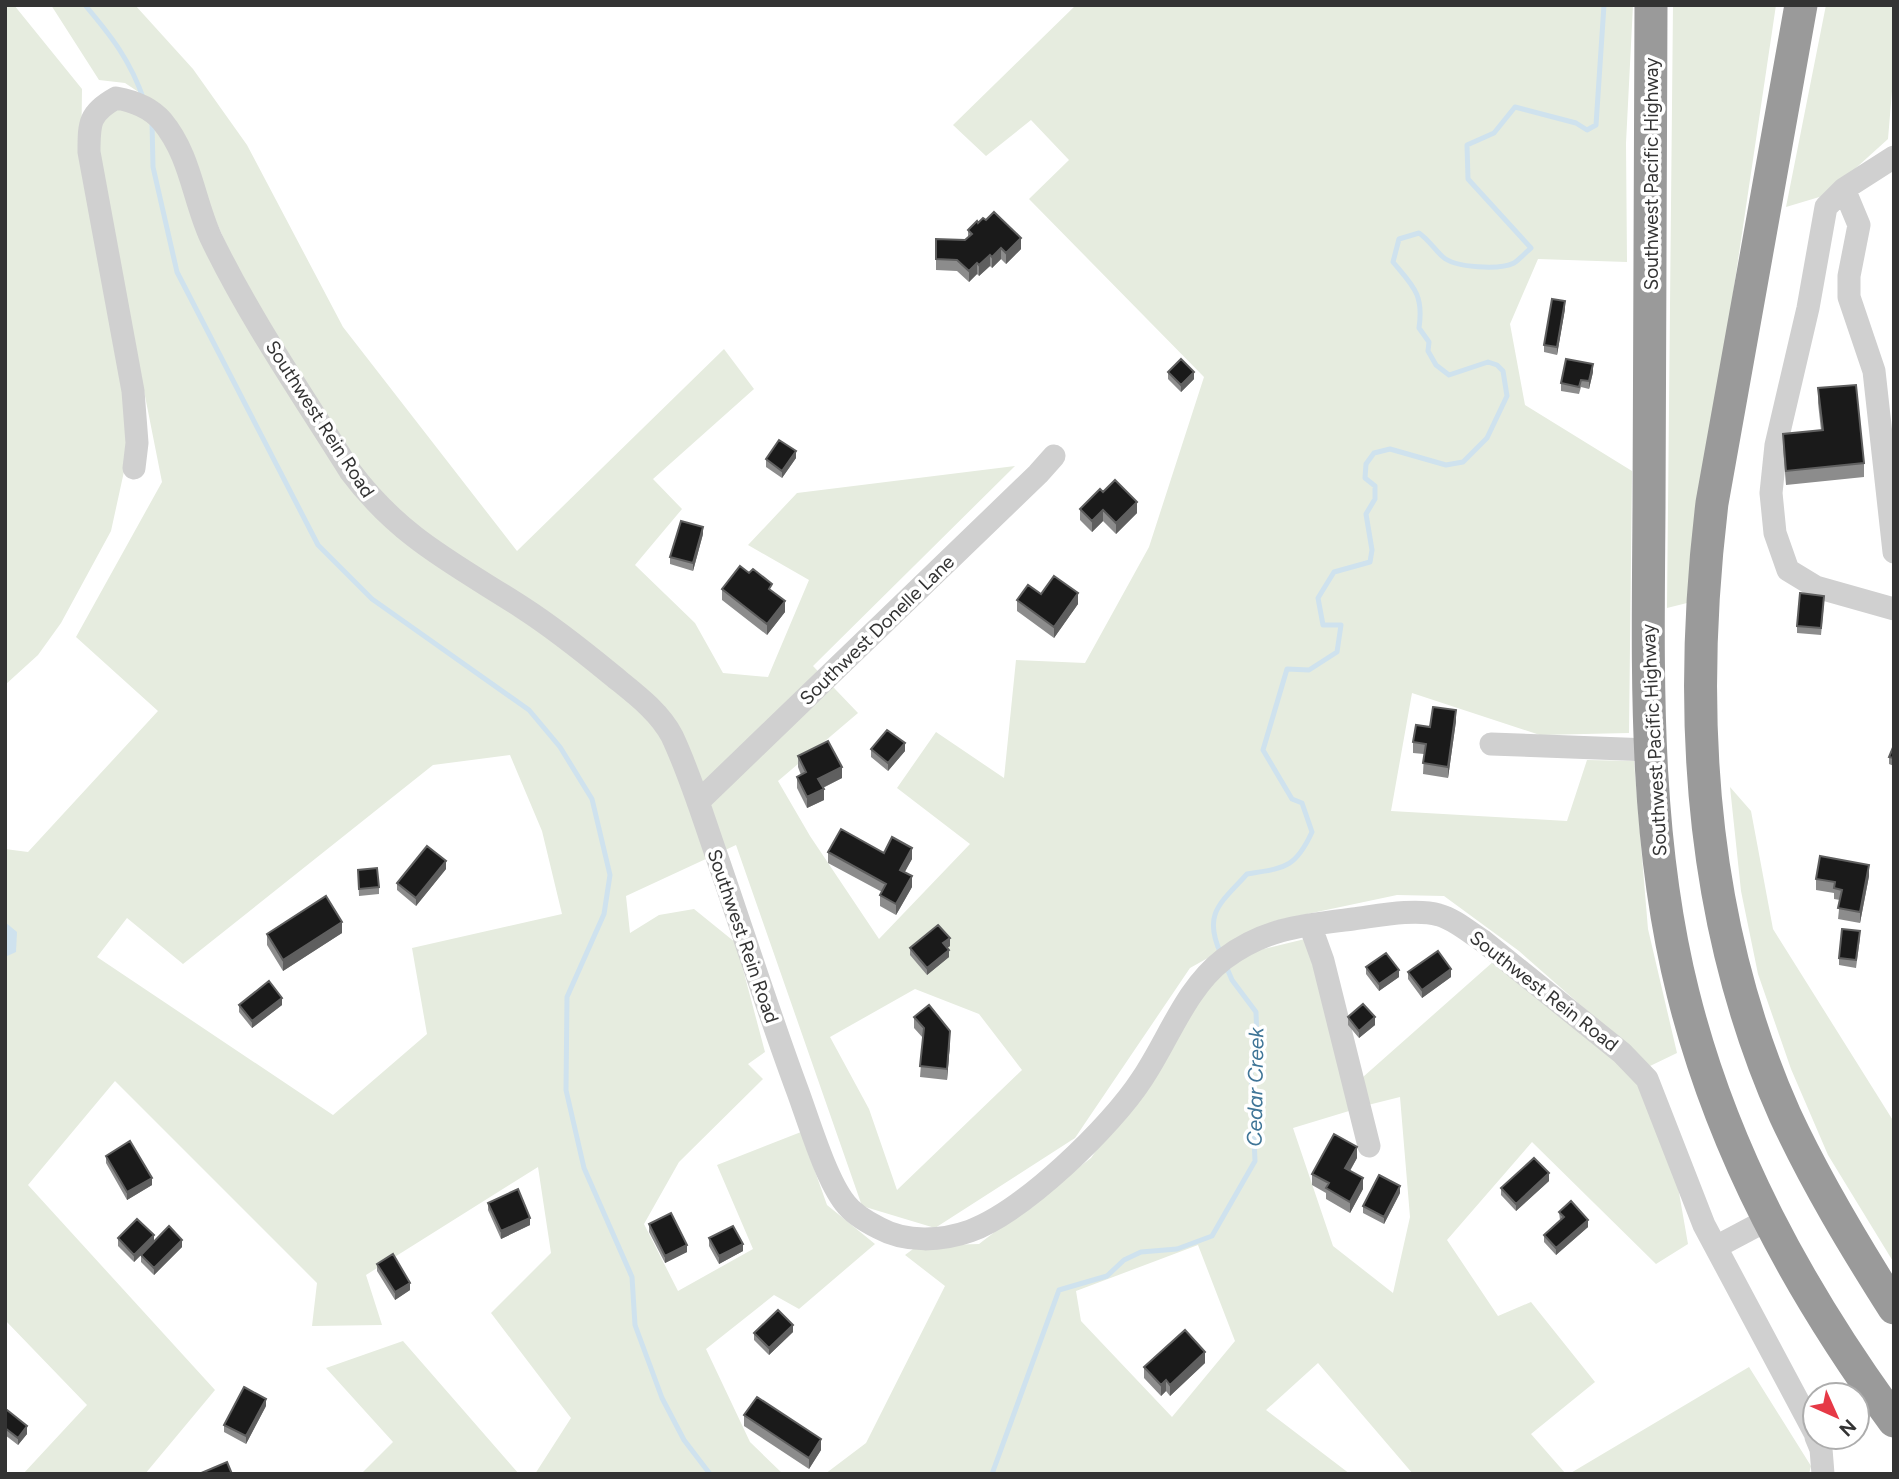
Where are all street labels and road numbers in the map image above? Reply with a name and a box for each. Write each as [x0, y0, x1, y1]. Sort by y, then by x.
street label: Southwest Pacific Highway [1640, 58, 1663, 290]
street label: Southwest Rein Road [261, 336, 379, 502]
street label: Southwest Donelle Lane [795, 550, 959, 710]
street label: Southwest Pacific Highway [1636, 623, 1672, 857]
street label: Southwest Rein Road [702, 846, 784, 1026]
street label: Southwest Rein Road [1465, 926, 1623, 1056]

